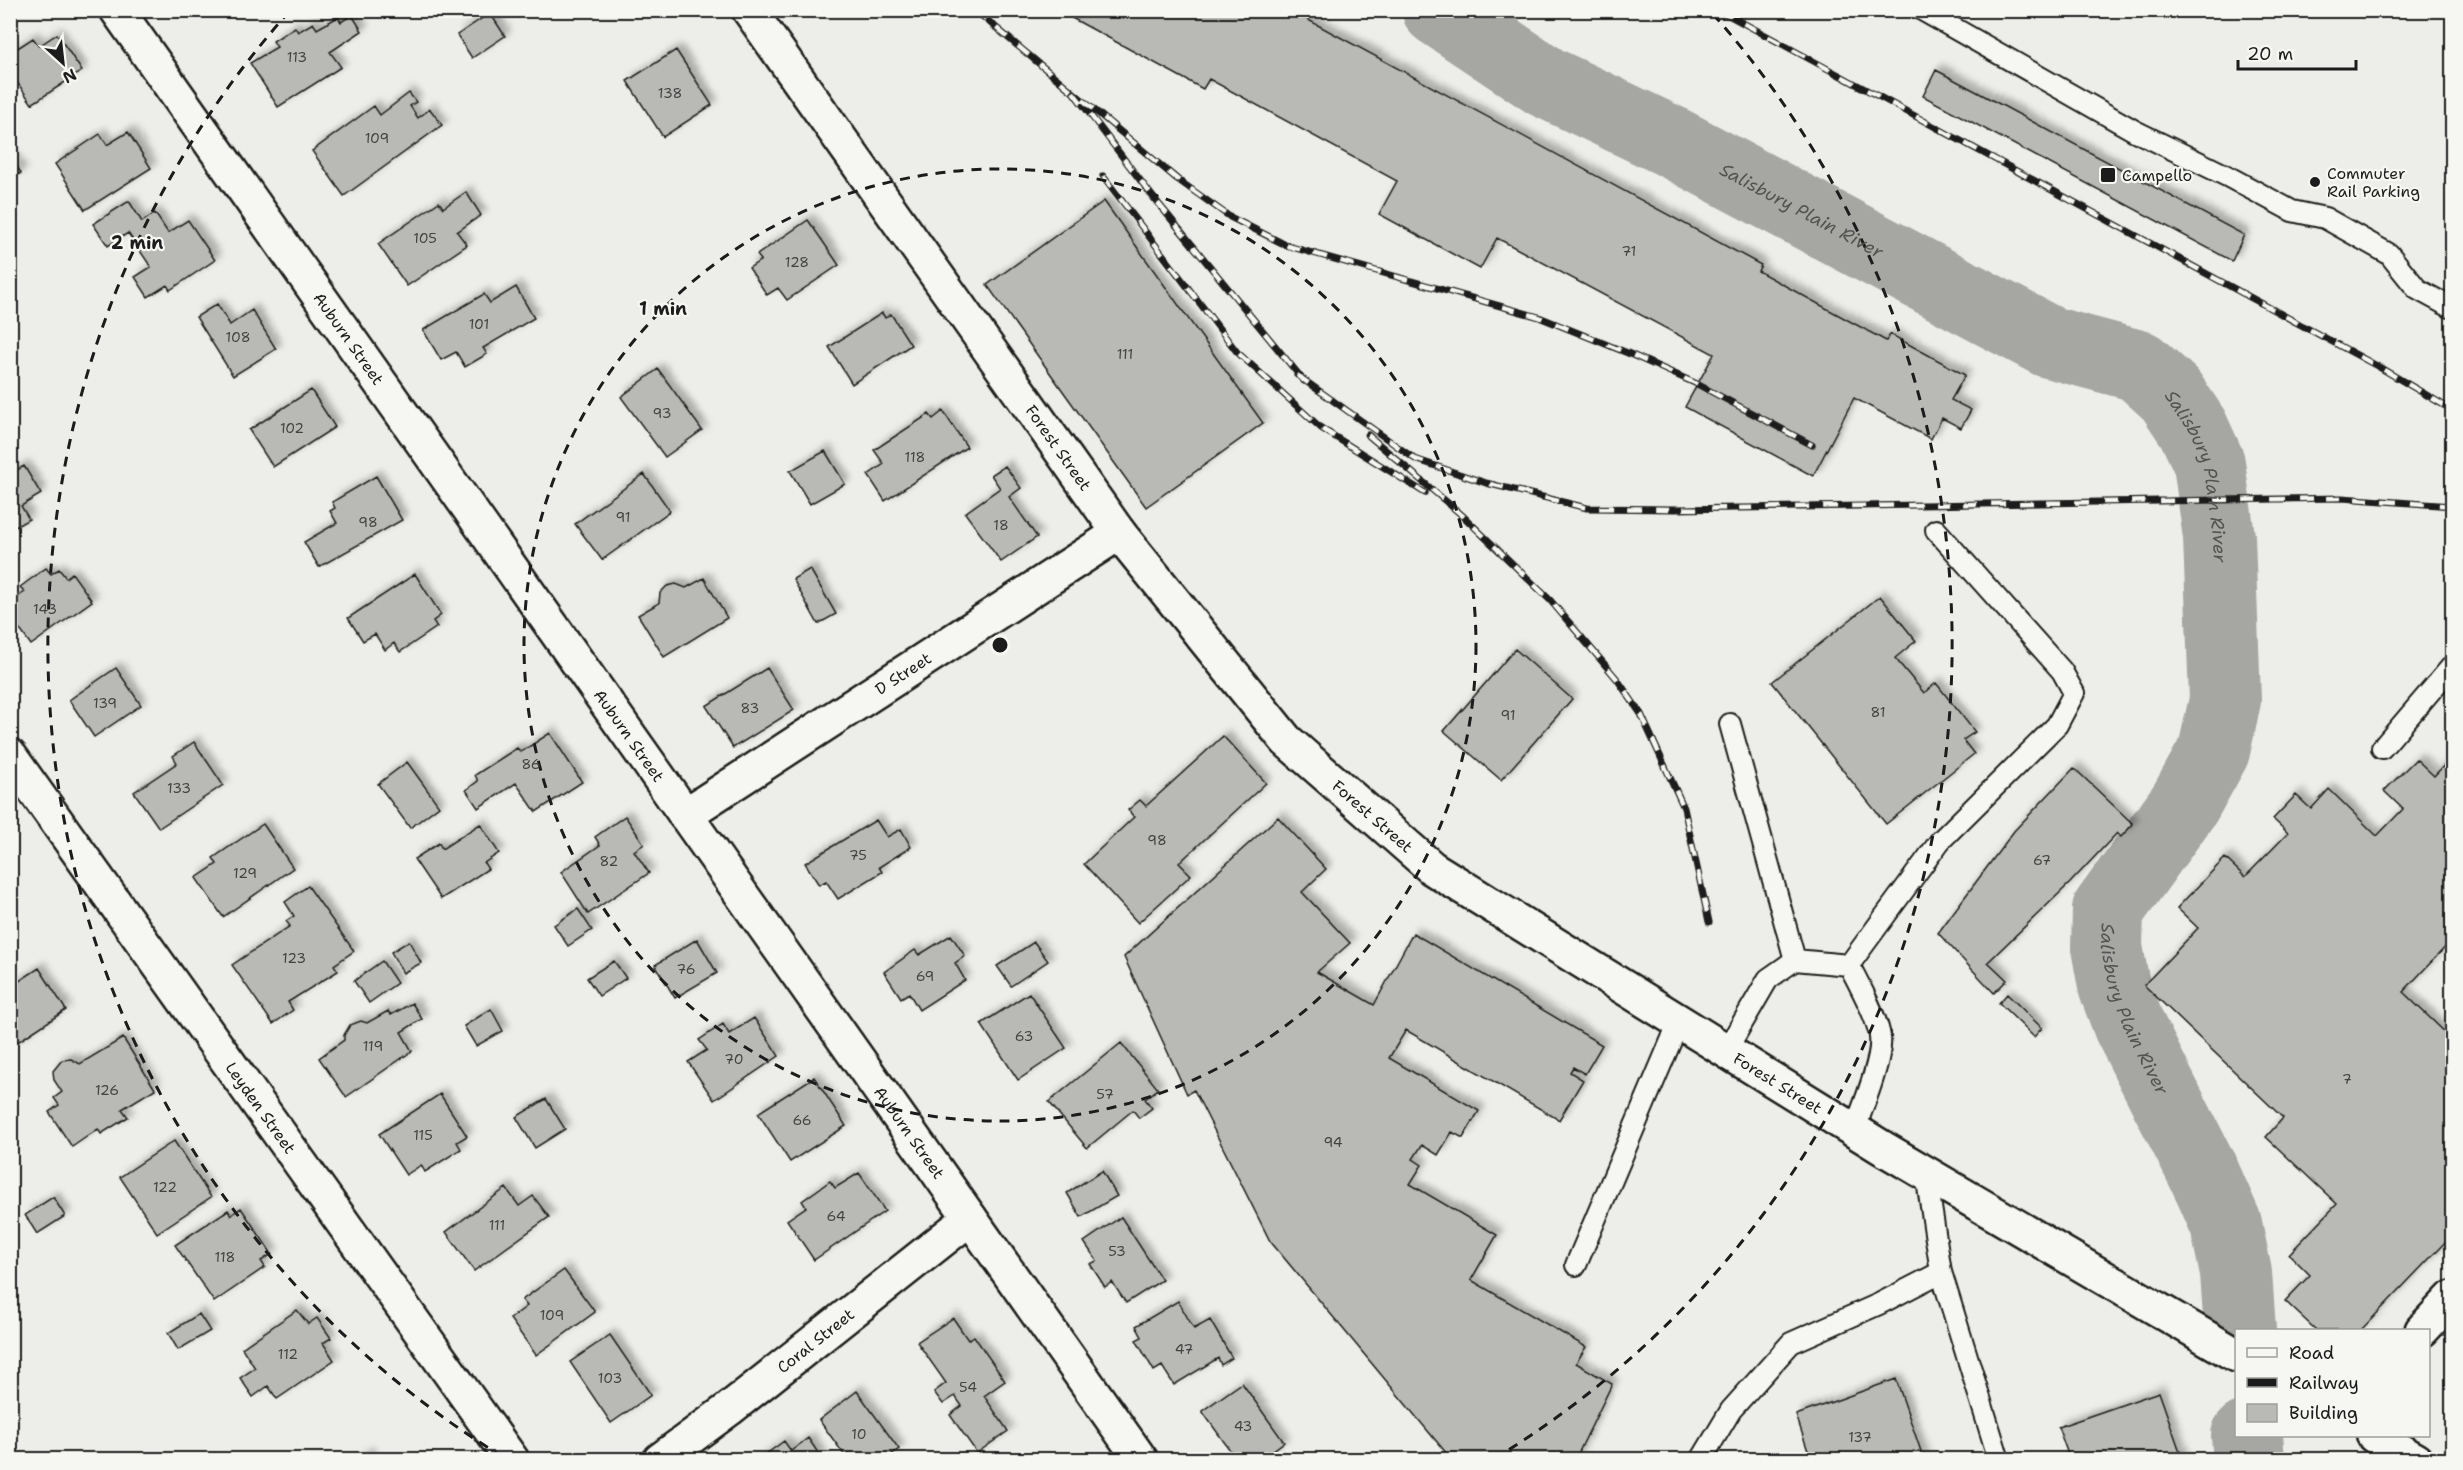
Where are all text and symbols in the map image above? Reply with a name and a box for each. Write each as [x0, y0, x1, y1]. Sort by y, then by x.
north arrow [33, 33, 93, 93]
scale bar [2238, 33, 2356, 71]
text: 20 m [2247, 42, 2293, 66]
house number: 113 [287, 48, 307, 66]
text: N [59, 64, 80, 88]
house number: 138 [658, 84, 682, 102]
house number: 109 [365, 129, 389, 147]
water label: Salisbury Plain River [1716, 158, 1888, 264]
place label: Commuter Rail Parking [2327, 163, 2420, 202]
place label: Campello [2122, 165, 2192, 186]
marker: Campello [2099, 166, 2117, 184]
marker: Commuter Rail Parking [2308, 175, 2322, 189]
house number: 105 [413, 229, 437, 247]
text: 2 min [111, 231, 163, 255]
house number: 71 [1622, 242, 1636, 260]
house number: 128 [785, 253, 809, 271]
street label: Auburn Street [309, 288, 388, 389]
text: 1 min [639, 297, 687, 321]
house number: 101 [469, 315, 489, 333]
house number: 108 [226, 328, 250, 346]
house number: 111 [1117, 345, 1133, 363]
water label: Salisbury Plain River [2159, 386, 2232, 563]
street label: Forest Street [1021, 401, 1096, 495]
house number: 93 [653, 404, 671, 422]
house number: 102 [280, 419, 304, 437]
house number: 118 [905, 448, 925, 466]
house number: 91 [615, 508, 631, 526]
house number: 98 [358, 513, 378, 531]
house number: 18 [993, 516, 1009, 534]
house number: 143 [33, 600, 57, 618]
centre of rings [990, 635, 1010, 655]
street label: D Street [871, 648, 935, 700]
street label: Auburn Street [589, 685, 669, 786]
house number: 139 [93, 694, 117, 712]
house number: 83 [741, 699, 759, 717]
house number: 81 [1870, 703, 1886, 721]
house number: 91 [1500, 706, 1516, 724]
house number: 86 [521, 755, 541, 773]
street label: Forest Street [1328, 775, 1417, 857]
house number: 133 [167, 779, 191, 797]
house number: 98 [1147, 831, 1167, 849]
house number: 75 [849, 846, 867, 864]
house number: 67 [2033, 851, 2051, 869]
house number: 82 [600, 852, 618, 870]
house number: 129 [233, 864, 257, 882]
water label: Salisbury Plain River [2095, 923, 2174, 1099]
house number: 123 [282, 949, 306, 967]
house number: 76 [676, 960, 696, 978]
house number: 69 [916, 967, 934, 985]
house number: 63 [1015, 1027, 1033, 1045]
house number: 119 [363, 1037, 383, 1055]
street label: Forest Street [1729, 1048, 1826, 1119]
house number: 70 [724, 1050, 744, 1068]
street label: Leyden Street [221, 1058, 300, 1158]
house number: 7 [2342, 1070, 2352, 1088]
house number: 126 [95, 1081, 119, 1099]
street label: Auburn Street [869, 1082, 949, 1183]
house number: 57 [1096, 1085, 1114, 1103]
house number: 66 [792, 1111, 812, 1129]
house number: 115 [413, 1126, 433, 1144]
house number: 94 [1323, 1133, 1343, 1151]
house number: 122 [153, 1178, 177, 1196]
house number: 64 [826, 1207, 846, 1225]
house number: 111 [489, 1216, 505, 1234]
house number: 53 [1108, 1242, 1126, 1260]
house number: 118 [215, 1248, 235, 1266]
street label: Coral Street [773, 1304, 859, 1378]
house number: 109 [540, 1306, 564, 1324]
legend [2235, 1329, 2430, 1437]
house number: 47 [1175, 1340, 1193, 1358]
text: Road [2289, 1341, 2334, 1365]
house number: 112 [278, 1345, 298, 1363]
house number: 103 [598, 1369, 622, 1387]
text: Railway [2289, 1371, 2359, 1395]
house number: 54 [959, 1378, 977, 1396]
text: Building [2289, 1401, 2358, 1425]
house number: 43 [1234, 1417, 1252, 1435]
house number: 10 [851, 1425, 867, 1443]
house number: 137 [1848, 1428, 1872, 1446]

